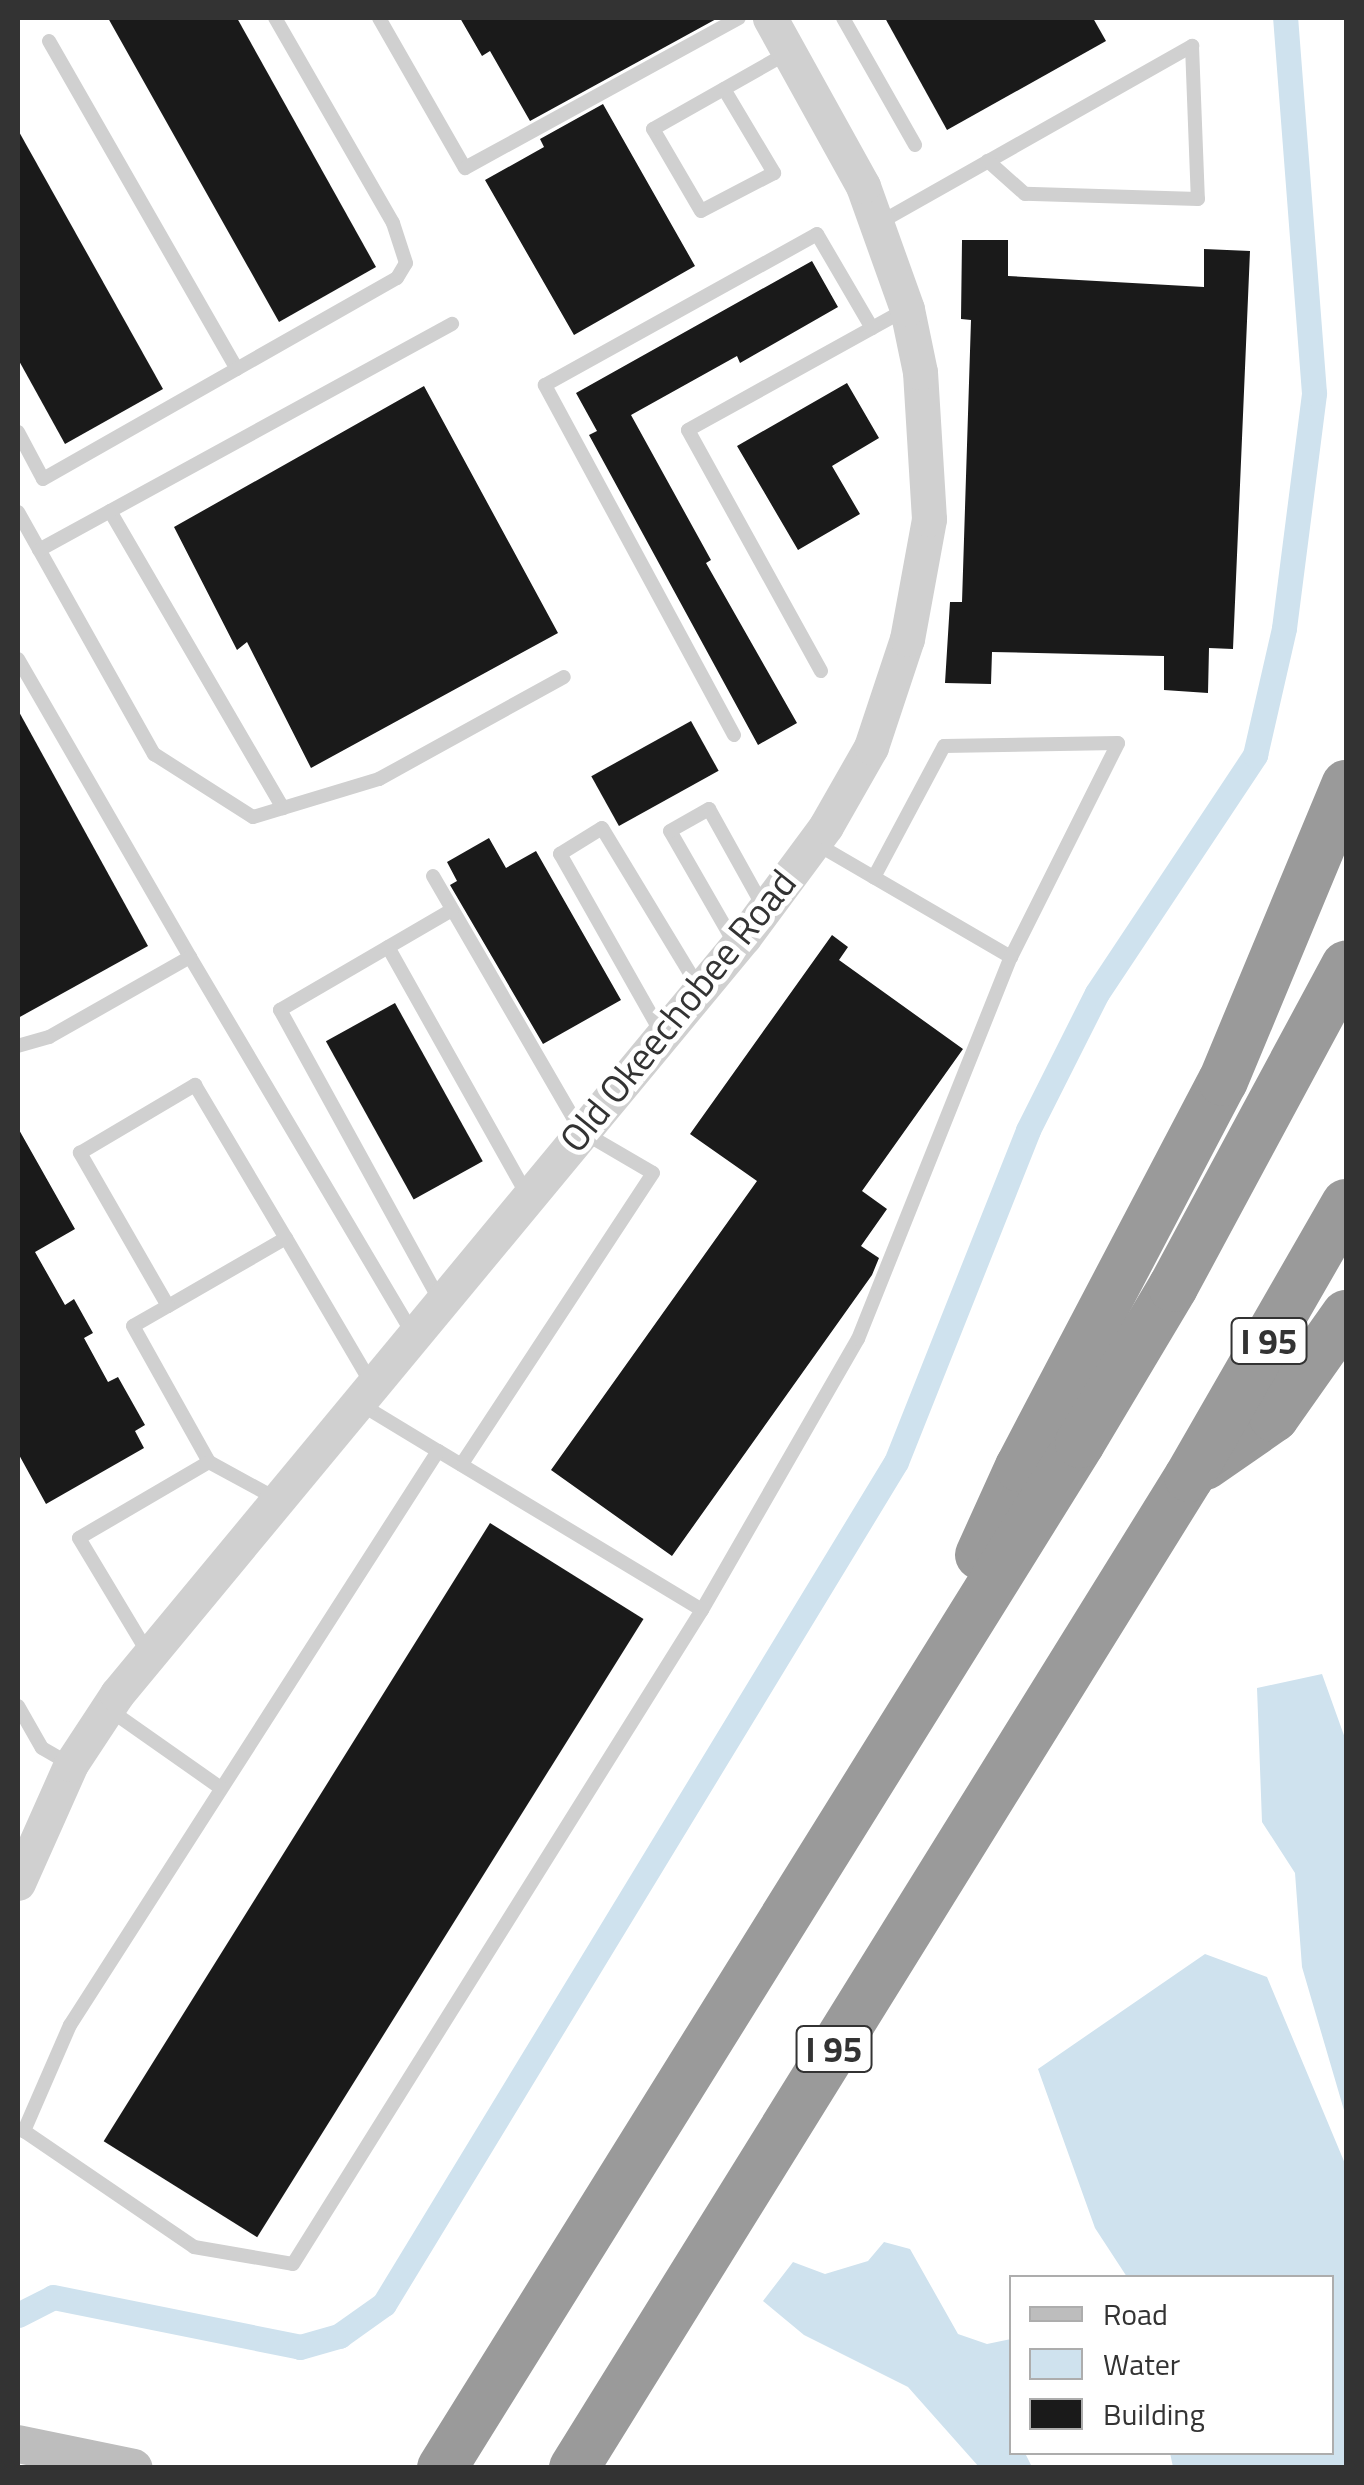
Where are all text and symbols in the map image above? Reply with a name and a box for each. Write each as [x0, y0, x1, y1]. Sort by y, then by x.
street label: Old Okeechobee Road [550, 861, 806, 1161]
road number: I 95 [1229, 1311, 1309, 1371]
road number: I 95 [794, 2019, 874, 2079]
legend [1009, 2275, 1334, 2455]
text: Road [1103, 2291, 1168, 2337]
text: Water [1103, 2341, 1180, 2387]
text: Building [1103, 2391, 1205, 2437]

